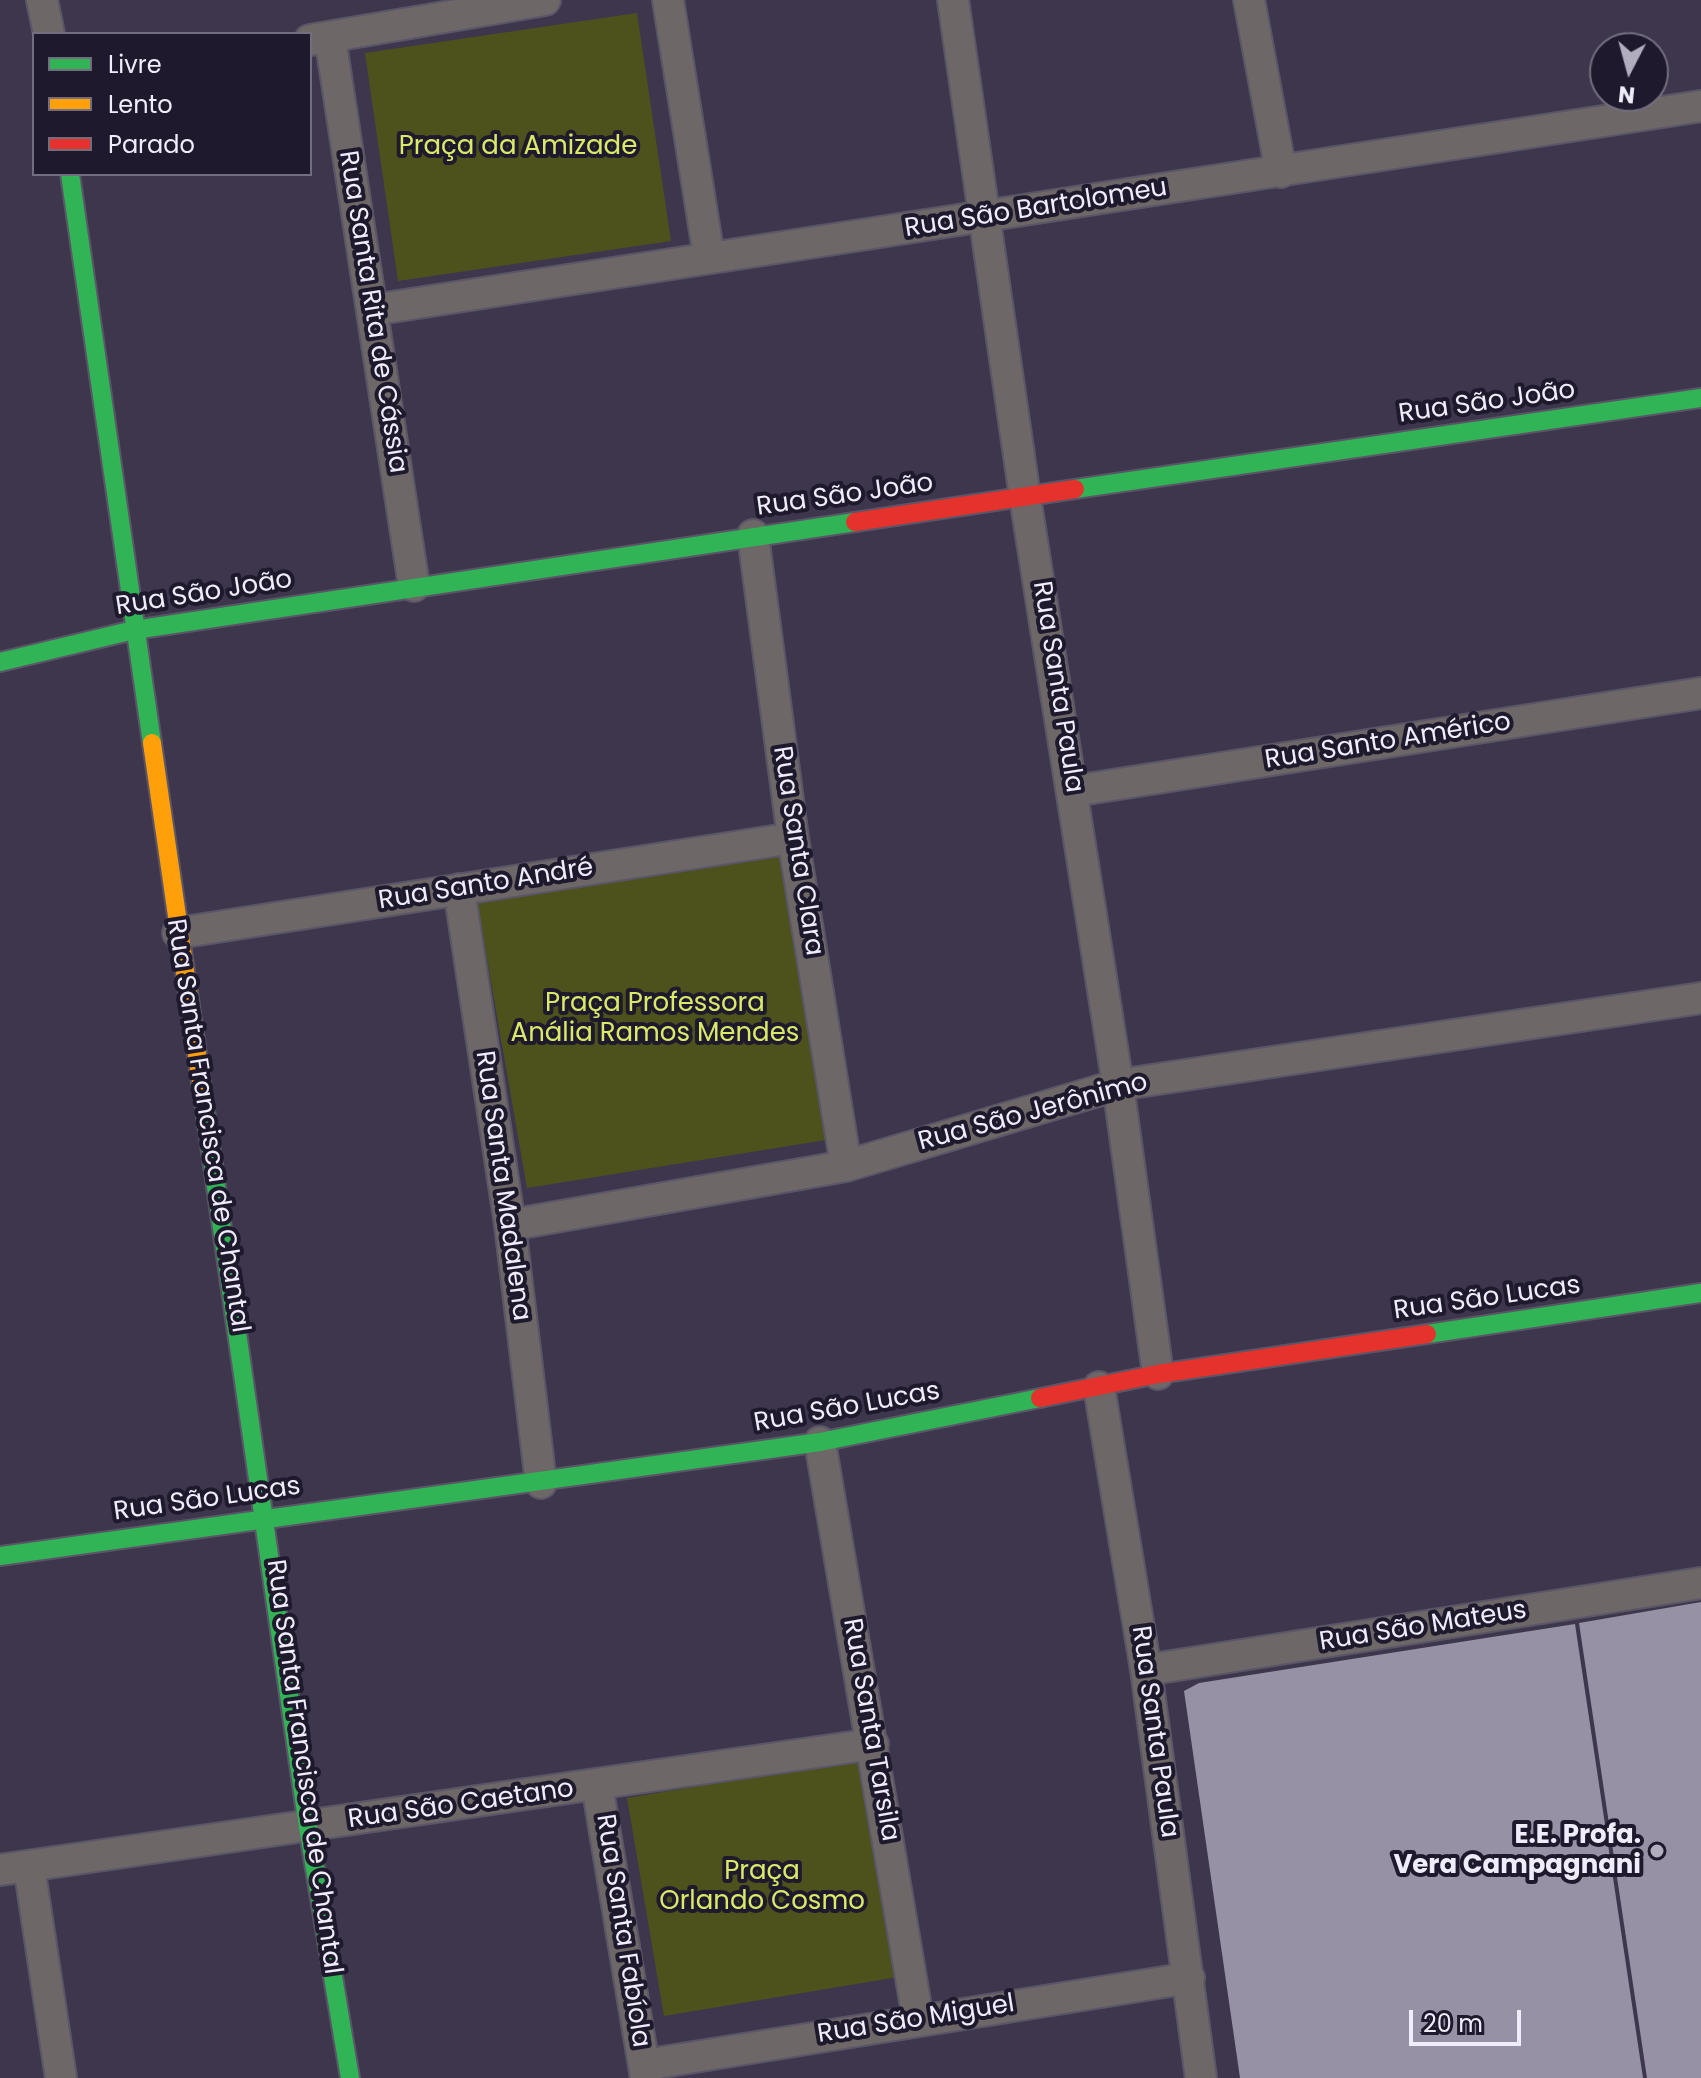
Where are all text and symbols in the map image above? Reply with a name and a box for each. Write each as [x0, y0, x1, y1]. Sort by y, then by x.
legend [32, 32, 312, 176]
north arrow [1589, 32, 1669, 112]
text: Livre [108, 48, 162, 81]
text: N [1617, 78, 1637, 111]
text: Lento [108, 88, 173, 121]
text: Parado [108, 128, 195, 161]
park label: Praça da Amizade [399, 131, 637, 163]
street label: Rua Santa Rita de Cássia [331, 149, 413, 475]
street label: Rua São Bartolomeu [903, 173, 1169, 245]
street label: Rua São João [1397, 375, 1577, 431]
street label: Rua São João [755, 468, 935, 524]
street label: Rua São João [114, 565, 294, 623]
street label: Rua Santa Paula [1025, 579, 1089, 795]
street label: Rua Santo Américo [1263, 707, 1513, 777]
street label: Rua Santa Clara [765, 744, 829, 958]
street label: Rua Santo André [376, 853, 596, 917]
street label: Rua Santa Francisca de Chantal [159, 917, 255, 1335]
park label: Praça Professora Anália Ramos Mendes [511, 988, 799, 1050]
street label: Rua Santa Madalena [468, 1049, 536, 1323]
street label: Rua São Jerônimo [915, 1067, 1151, 1159]
street label: Rua São Lucas [1392, 1270, 1582, 1328]
street label: Rua São Lucas [752, 1376, 942, 1440]
street label: Rua São Lucas [112, 1471, 302, 1529]
street label: Rua Santa Francisca de Chantal [258, 1558, 348, 1976]
street label: Rua São Mateus [1317, 1595, 1529, 1659]
street label: Rua Santa Tarsila [835, 1616, 905, 1844]
street label: Rua Santa Paula [1124, 1624, 1184, 1840]
street label: Rua São Caetano [346, 1774, 576, 1836]
street label: Rua Santa Fabíola [588, 1812, 656, 2050]
place label: E.E. Profa. Vera Campagnani [1393, 1820, 1641, 1882]
marker: E.E. Profa. Vera Campagnani [1648, 1842, 1666, 1860]
park label: Praça Orlando Cosmo [659, 1856, 865, 1918]
street label: Rua São Miguel [815, 1989, 1017, 2051]
scale bar [1413, 1994, 1525, 2044]
text: 20 m [1423, 2007, 1483, 2040]

